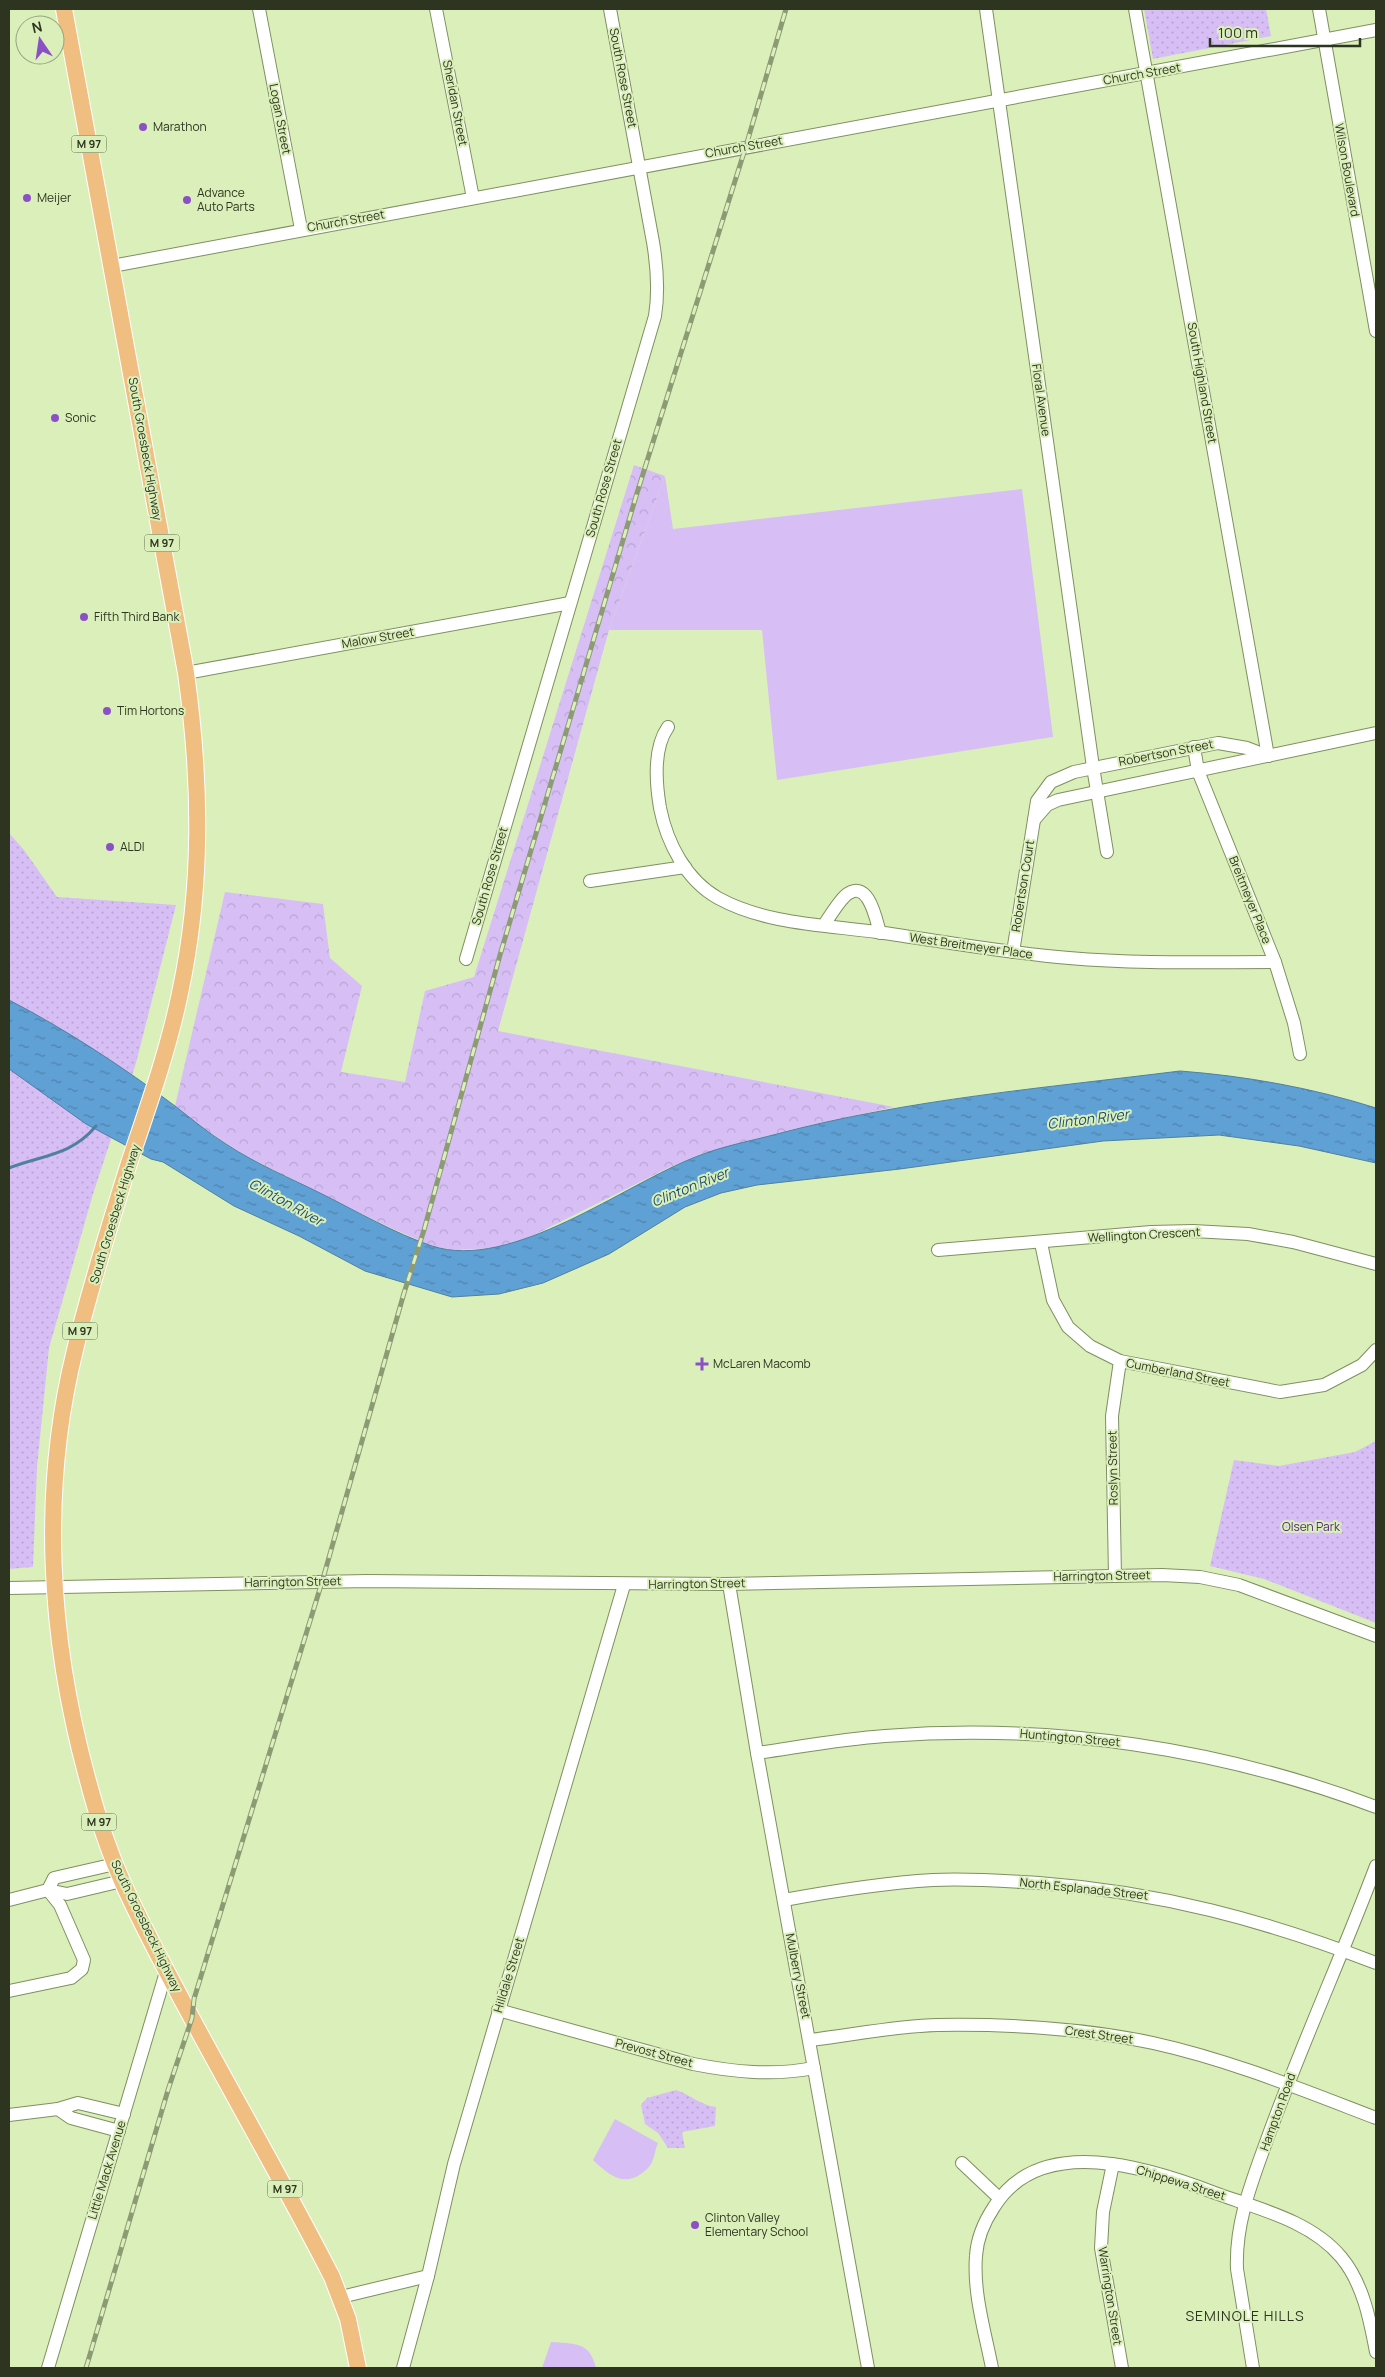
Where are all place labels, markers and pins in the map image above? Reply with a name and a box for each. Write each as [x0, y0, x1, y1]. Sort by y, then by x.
place label: Marathon [153, 118, 207, 135]
marker: Marathon [137, 121, 149, 133]
place label: Advance Auto Parts [197, 184, 255, 215]
place label: Meijer [37, 189, 72, 206]
marker: Meijer [21, 192, 33, 204]
marker: Advance Auto Parts [181, 194, 193, 206]
place label: Sonic [65, 409, 96, 426]
marker: Sonic [49, 412, 61, 424]
place label: Fifth Third Bank [94, 608, 180, 625]
marker: Fifth Third Bank [78, 611, 90, 623]
place label: Tim Hortons [117, 702, 184, 719]
marker: Tim Hortons [101, 705, 113, 717]
place label: ALDI [120, 838, 145, 855]
marker: ALDI [104, 841, 116, 853]
place label: McLaren Macomb [713, 1355, 811, 1372]
marker: McLaren Macomb [695, 1357, 709, 1371]
place label: Clinton Valley Elementary School [705, 2209, 808, 2240]
marker: Clinton Valley Elementary School [689, 2219, 701, 2231]

